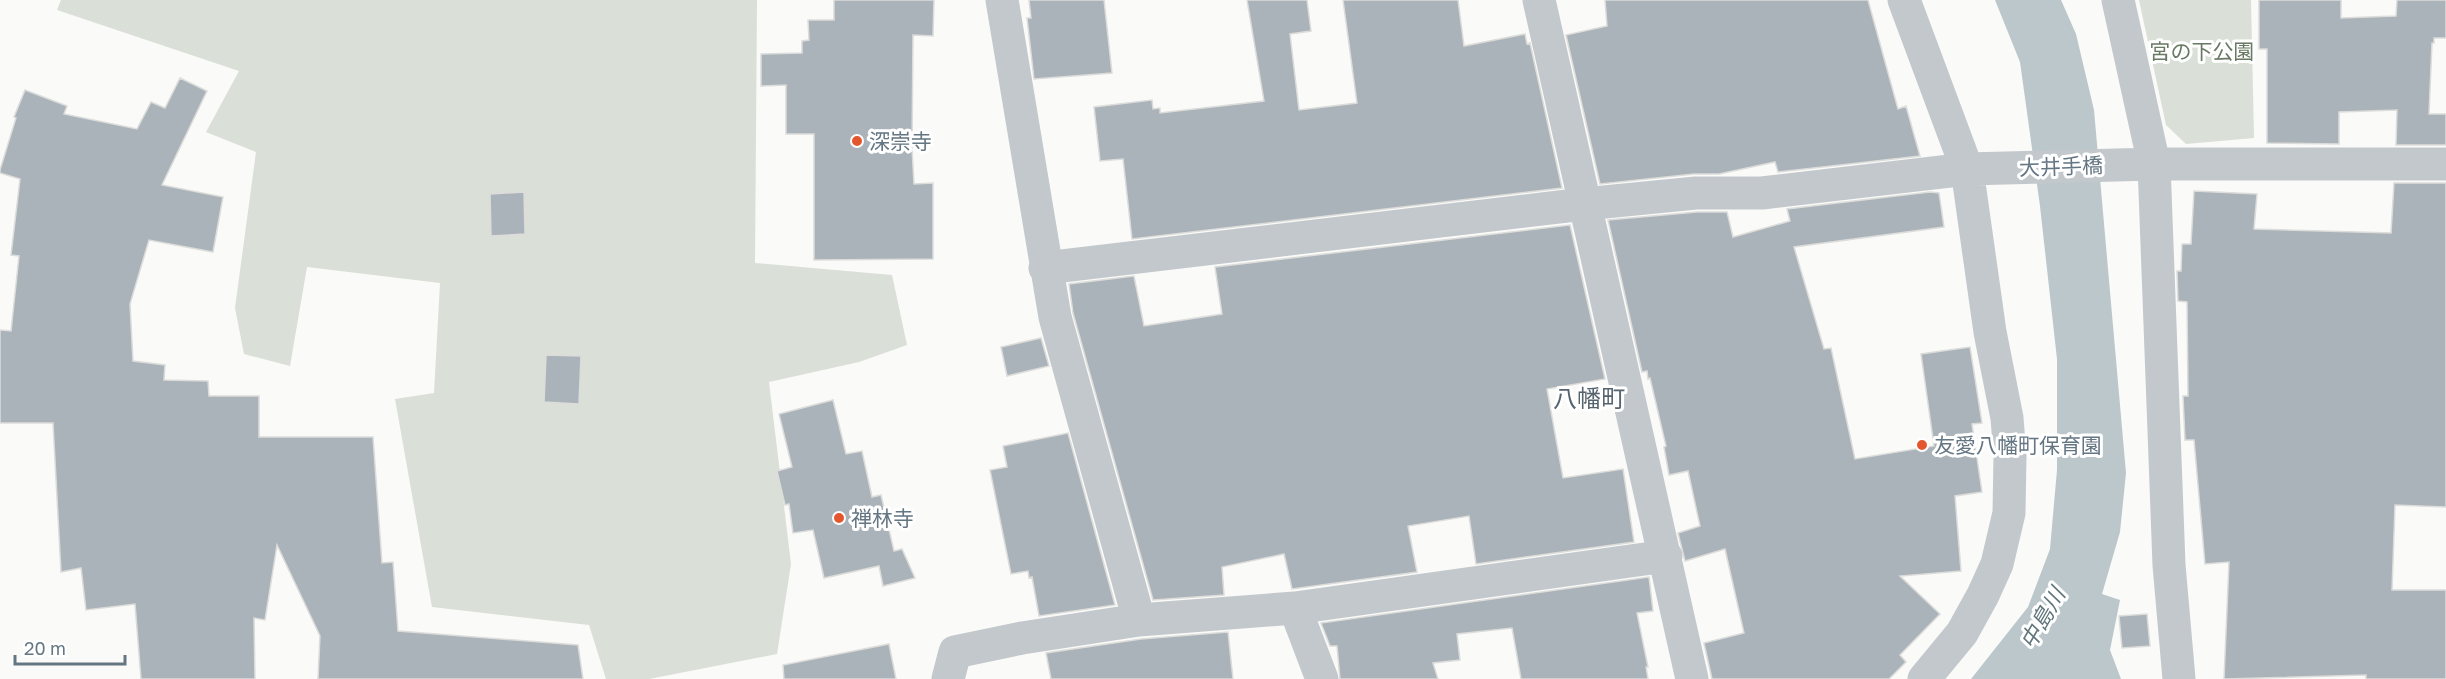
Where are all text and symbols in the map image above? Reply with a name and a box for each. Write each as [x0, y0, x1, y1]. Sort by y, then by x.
park label: 宮の下公園 [2150, 38, 2255, 64]
place label: 深崇寺 [869, 128, 932, 154]
marker: 深崇寺 [850, 134, 864, 148]
street label: 大井手橋 [2019, 152, 2103, 180]
district label: 八幡町 [1553, 383, 1625, 412]
place label: 友愛八幡町保育園 [1934, 432, 2102, 458]
marker: 友愛八幡町保育園 [1915, 438, 1929, 452]
place label: 禅林寺 [851, 505, 914, 531]
marker: 禅林寺 [832, 511, 846, 525]
water label: 中島川 [2014, 581, 2071, 653]
scale bar [15, 628, 124, 666]
text: 20 m [24, 637, 66, 659]

